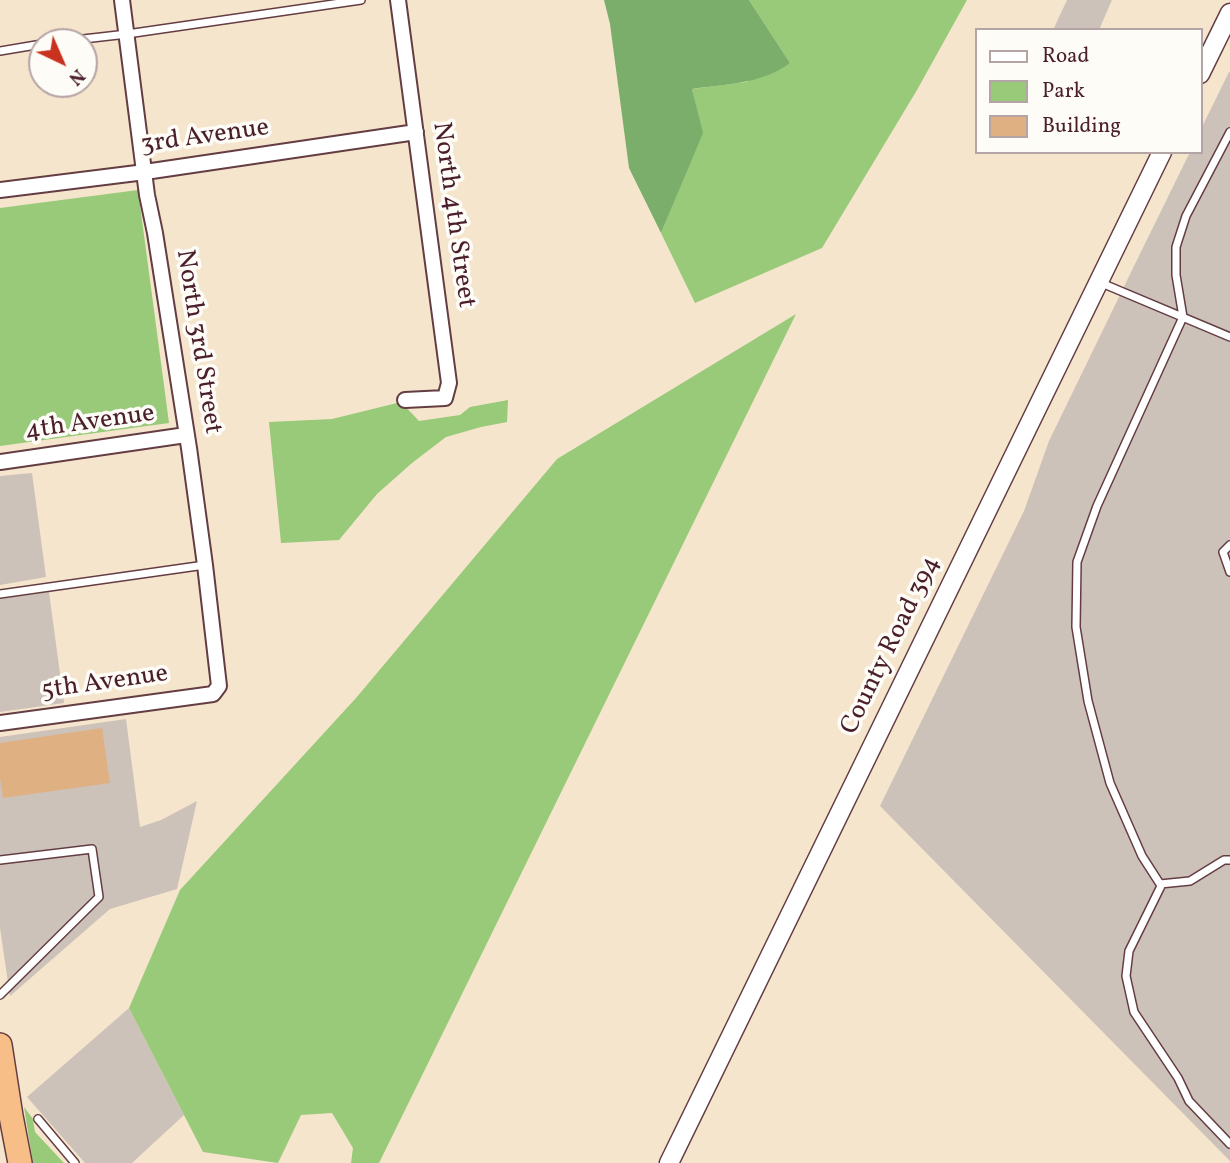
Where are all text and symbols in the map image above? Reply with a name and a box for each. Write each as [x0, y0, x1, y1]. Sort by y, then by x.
north arrow [28, 28, 98, 98]
legend [974, 28, 1202, 154]
text: Road [1042, 42, 1089, 71]
text: N [62, 63, 90, 91]
text: Park [1042, 77, 1085, 106]
text: Building [1042, 112, 1121, 141]
street label: 3rd Avenue [139, 114, 271, 162]
street label: North 4th Street [424, 120, 480, 310]
street label: North 3rd Street [167, 248, 227, 436]
street label: 4th Avenue [23, 399, 157, 449]
street label: County Road 394 [835, 552, 949, 740]
street label: 5th Avenue [40, 660, 170, 708]

